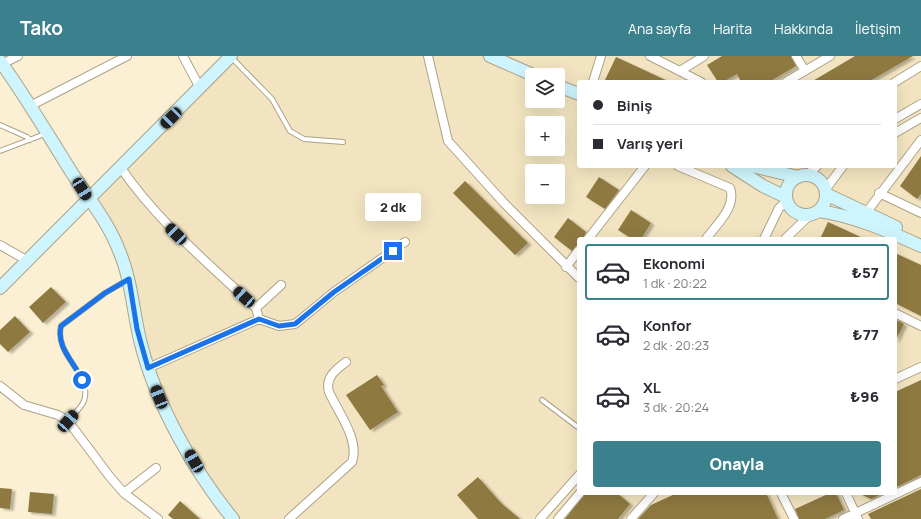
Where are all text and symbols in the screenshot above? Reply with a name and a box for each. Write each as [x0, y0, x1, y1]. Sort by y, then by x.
text: Tako [20, 15, 63, 41]
text: Ana sayfa [628, 19, 691, 38]
text: Harita [713, 19, 752, 38]
text: Hakkında [774, 19, 833, 38]
text: İletişim [855, 19, 901, 38]
map controls [525, 68, 565, 204]
button: layers [525, 68, 565, 108]
text: Biniş [617, 95, 652, 116]
car [158, 105, 184, 131]
button: + [525, 116, 565, 156]
text: Varış yeri [617, 133, 683, 154]
button: − [525, 164, 565, 204]
car [71, 176, 93, 202]
callout: 2 dk [365, 193, 421, 221]
text: 2 dk [380, 198, 406, 216]
car [163, 221, 189, 247]
route end [384, 242, 402, 260]
text: Ekonomi [643, 253, 705, 274]
icon: car [595, 254, 631, 290]
text: ₺57 [852, 262, 879, 283]
text: 1 dk · 20:22 [643, 274, 707, 292]
car [231, 285, 257, 309]
text: Konfor [643, 315, 691, 336]
icon: car [595, 316, 631, 352]
text: ₺77 [853, 324, 879, 345]
text: 2 dk · 20:23 [643, 336, 709, 354]
route start [73, 371, 91, 389]
text: XL [643, 377, 661, 398]
icon: car [595, 378, 631, 414]
car [149, 384, 169, 410]
text: ₺96 [850, 386, 879, 407]
text: 3 dk · 20:24 [643, 398, 709, 416]
car [56, 408, 80, 434]
button: Onayla [593, 441, 881, 487]
car [183, 448, 205, 474]

